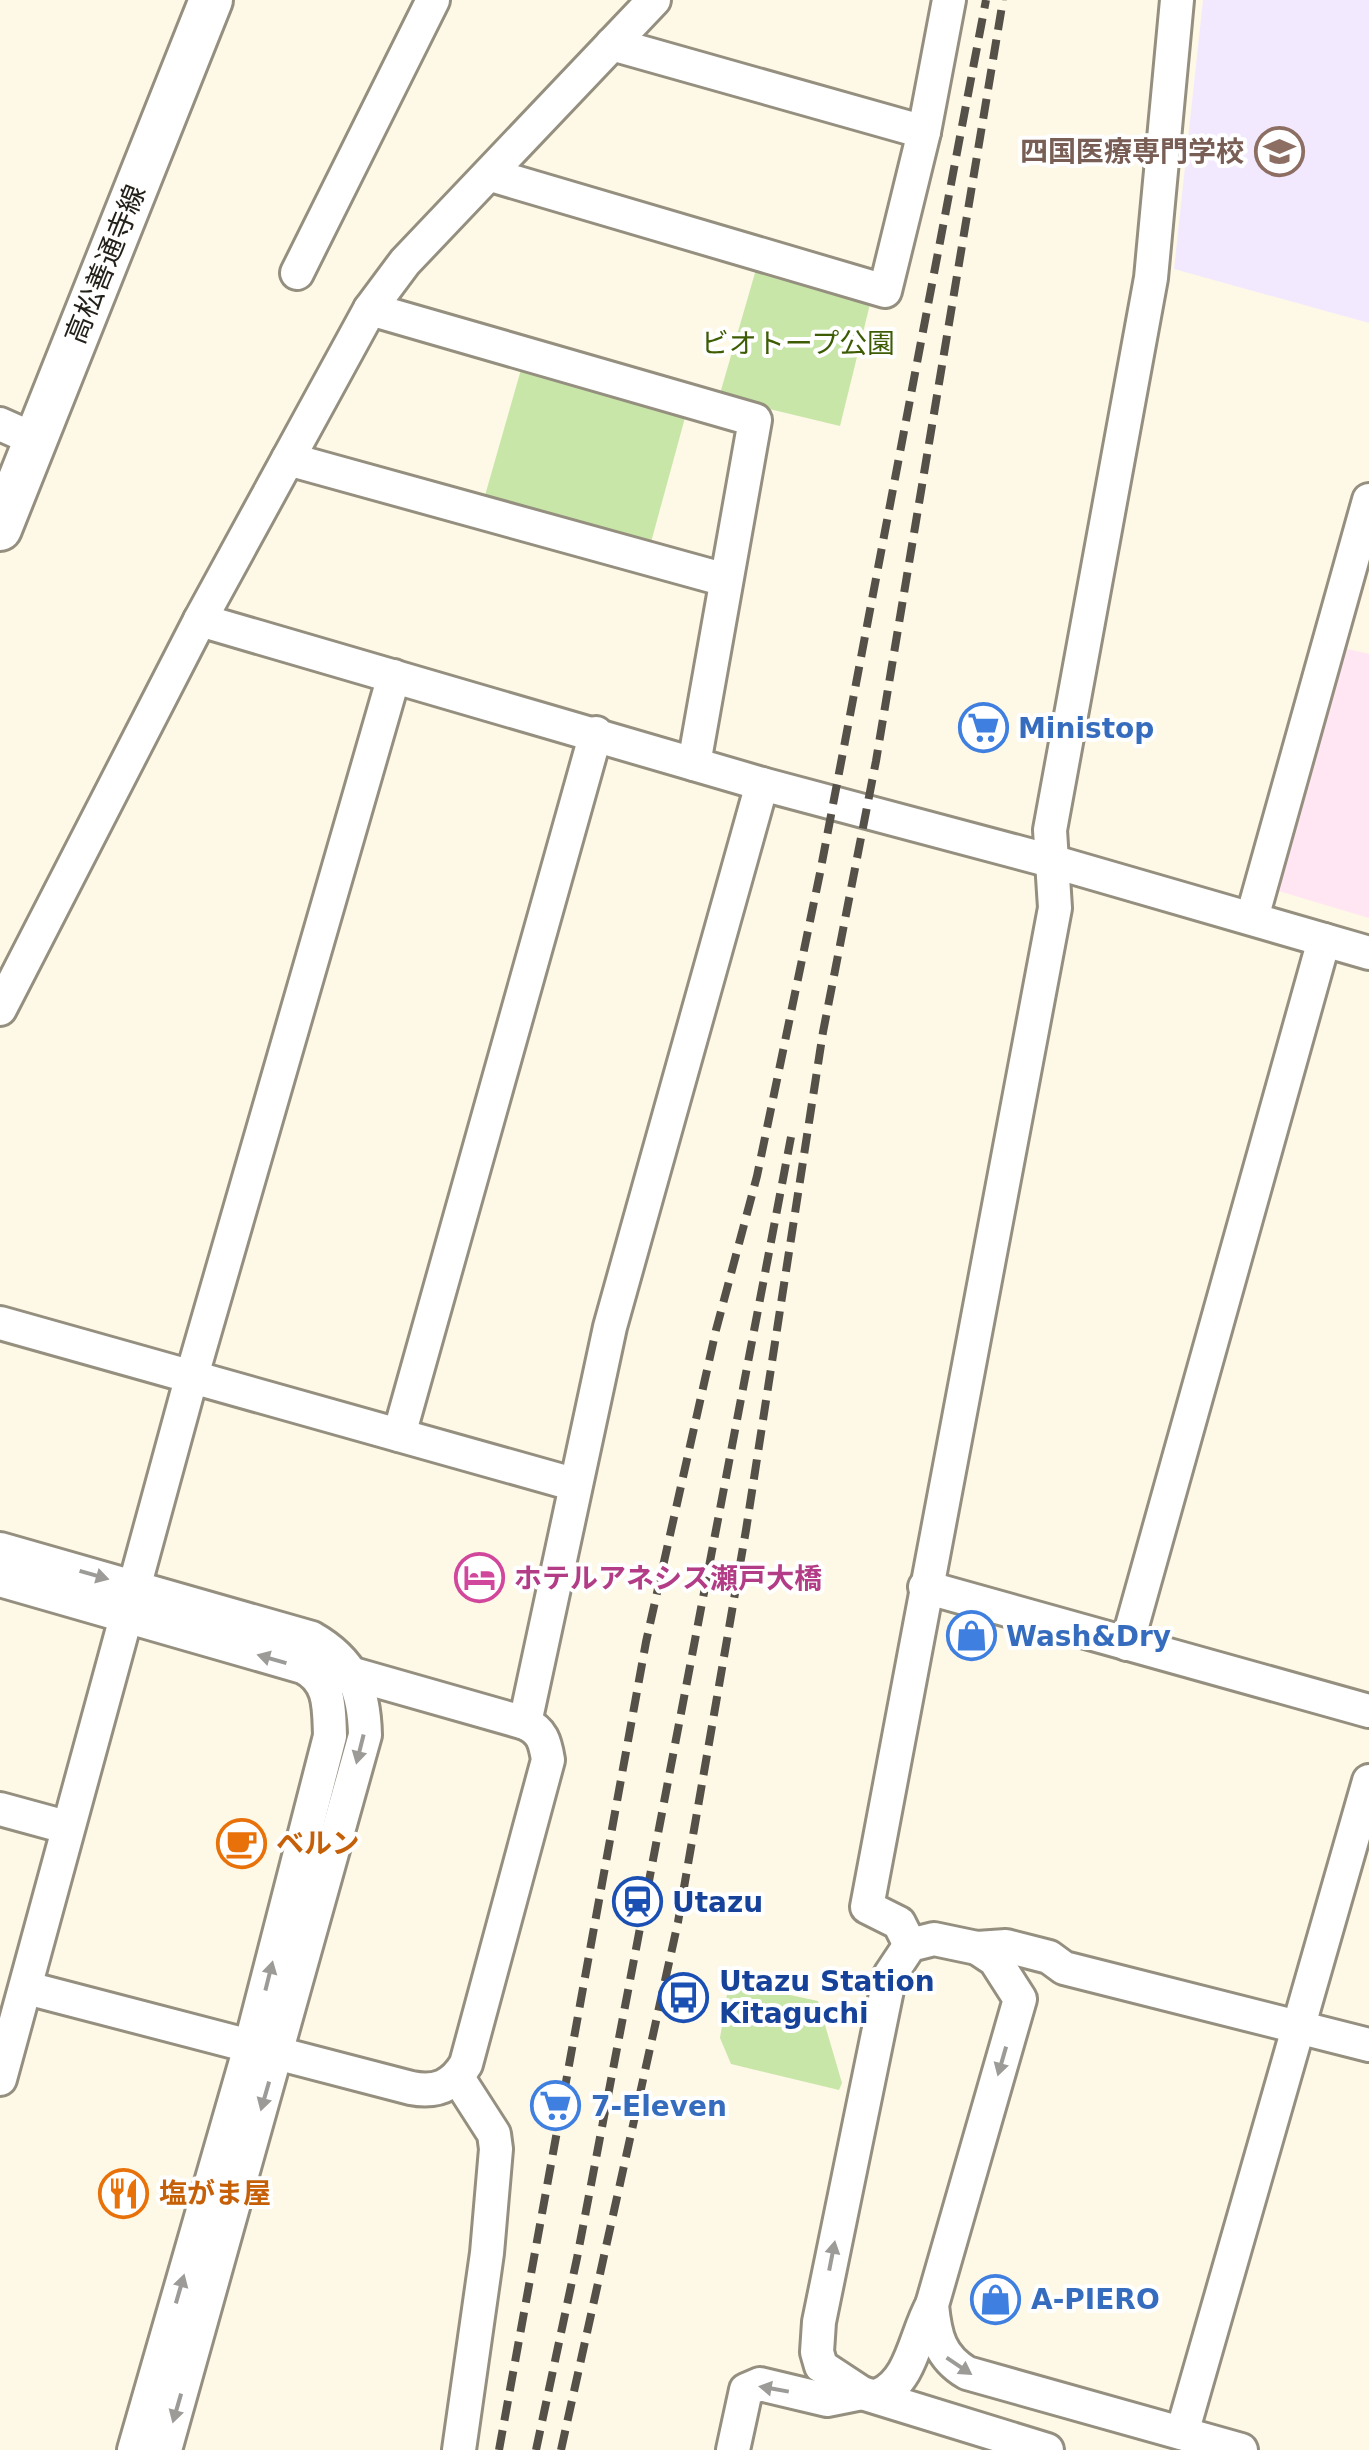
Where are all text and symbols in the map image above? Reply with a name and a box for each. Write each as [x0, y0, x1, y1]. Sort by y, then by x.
school or university icon: 四国医療専門学校 [1253, 125, 1305, 177]
place label: 四国医療専門学校 [1020, 135, 1244, 168]
street label: 高松善通寺線 [59, 180, 152, 348]
park label: ビオトープ公園 [701, 327, 895, 360]
supermarket icon: Ministop [957, 702, 1009, 754]
place label: Ministop [1018, 712, 1154, 745]
hotel icon: ホテルアネシス瀬戸大橋 [453, 1552, 505, 1604]
place label: ホテルアネシス瀬戸大橋 [514, 1562, 822, 1595]
one-way arrow [79, 1568, 110, 1583]
shop icon: Wash&Dry [945, 1610, 997, 1662]
place label: Wash&Dry [1006, 1620, 1171, 1653]
one-way arrow [256, 1650, 287, 1666]
one-way arrow [352, 1734, 368, 1765]
cafe icon: ベルン [215, 1817, 267, 1869]
place label: ベルン [276, 1827, 359, 1860]
station icon: Utazu [611, 1876, 663, 1928]
place label: Utazu [672, 1886, 763, 1919]
one-way arrow [261, 1960, 277, 1991]
place label: Utazu Station Kitaguchi [719, 1965, 935, 2030]
bus stop icon: Utazu Station Kitaguchi [658, 1971, 710, 2023]
one-way arrow [994, 2046, 1009, 2076]
supermarket icon: 7-Eleven [530, 2080, 582, 2132]
one-way arrow [257, 2081, 272, 2111]
place label: 7-Eleven [591, 2090, 727, 2123]
restaurant icon: 塩がま屋 [98, 2167, 150, 2219]
place label: 塩がま屋 [159, 2177, 271, 2210]
one-way arrow [825, 2240, 840, 2271]
one-way arrow [173, 2273, 188, 2304]
shop icon: A-PIERO [970, 2273, 1022, 2325]
place label: A-PIERO [1031, 2283, 1160, 2316]
one-way arrow [945, 2355, 972, 2375]
one-way arrow [758, 2381, 789, 2396]
one-way arrow [168, 2393, 184, 2424]

